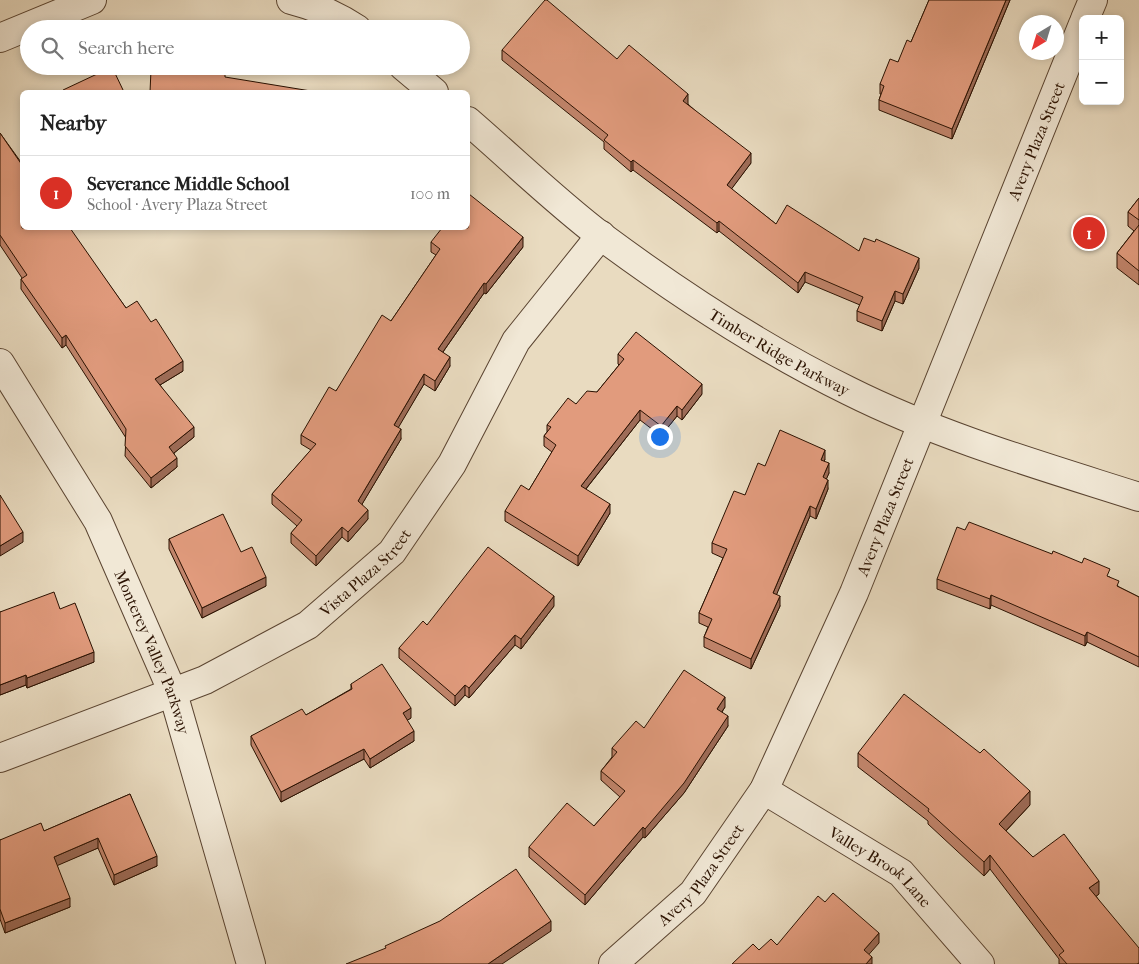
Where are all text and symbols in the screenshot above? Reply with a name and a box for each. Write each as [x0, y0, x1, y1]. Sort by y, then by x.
north arrow [1019, 15, 1064, 60]
map controls [1079, 15, 1124, 105]
button: + [1079, 15, 1124, 60]
search box [20, 20, 470, 75]
icon: search [38, 34, 66, 62]
text: Search here [78, 37, 174, 59]
button: − [1079, 60, 1124, 105]
street label: Avery Plaza Street [1004, 79, 1069, 204]
text: Nearby [40, 111, 106, 135]
text: Severance Middle School [87, 173, 289, 195]
text: 1 [53, 184, 59, 203]
text: 100 m [410, 184, 450, 203]
text: School · Avery Plaza Street [87, 195, 268, 214]
pin: 1 [1073, 214, 1105, 252]
street label: Timber Ridge Parkway [705, 305, 853, 400]
your location [647, 424, 673, 450]
street label: Avery Plaza Street [852, 454, 918, 580]
street label: Vista Plaza Street [315, 525, 415, 621]
street label: Monterey Valley Parkway [110, 567, 194, 737]
street label: Avery Plaza Street [653, 820, 748, 930]
street label: Valley Brook Lane [825, 822, 935, 911]

